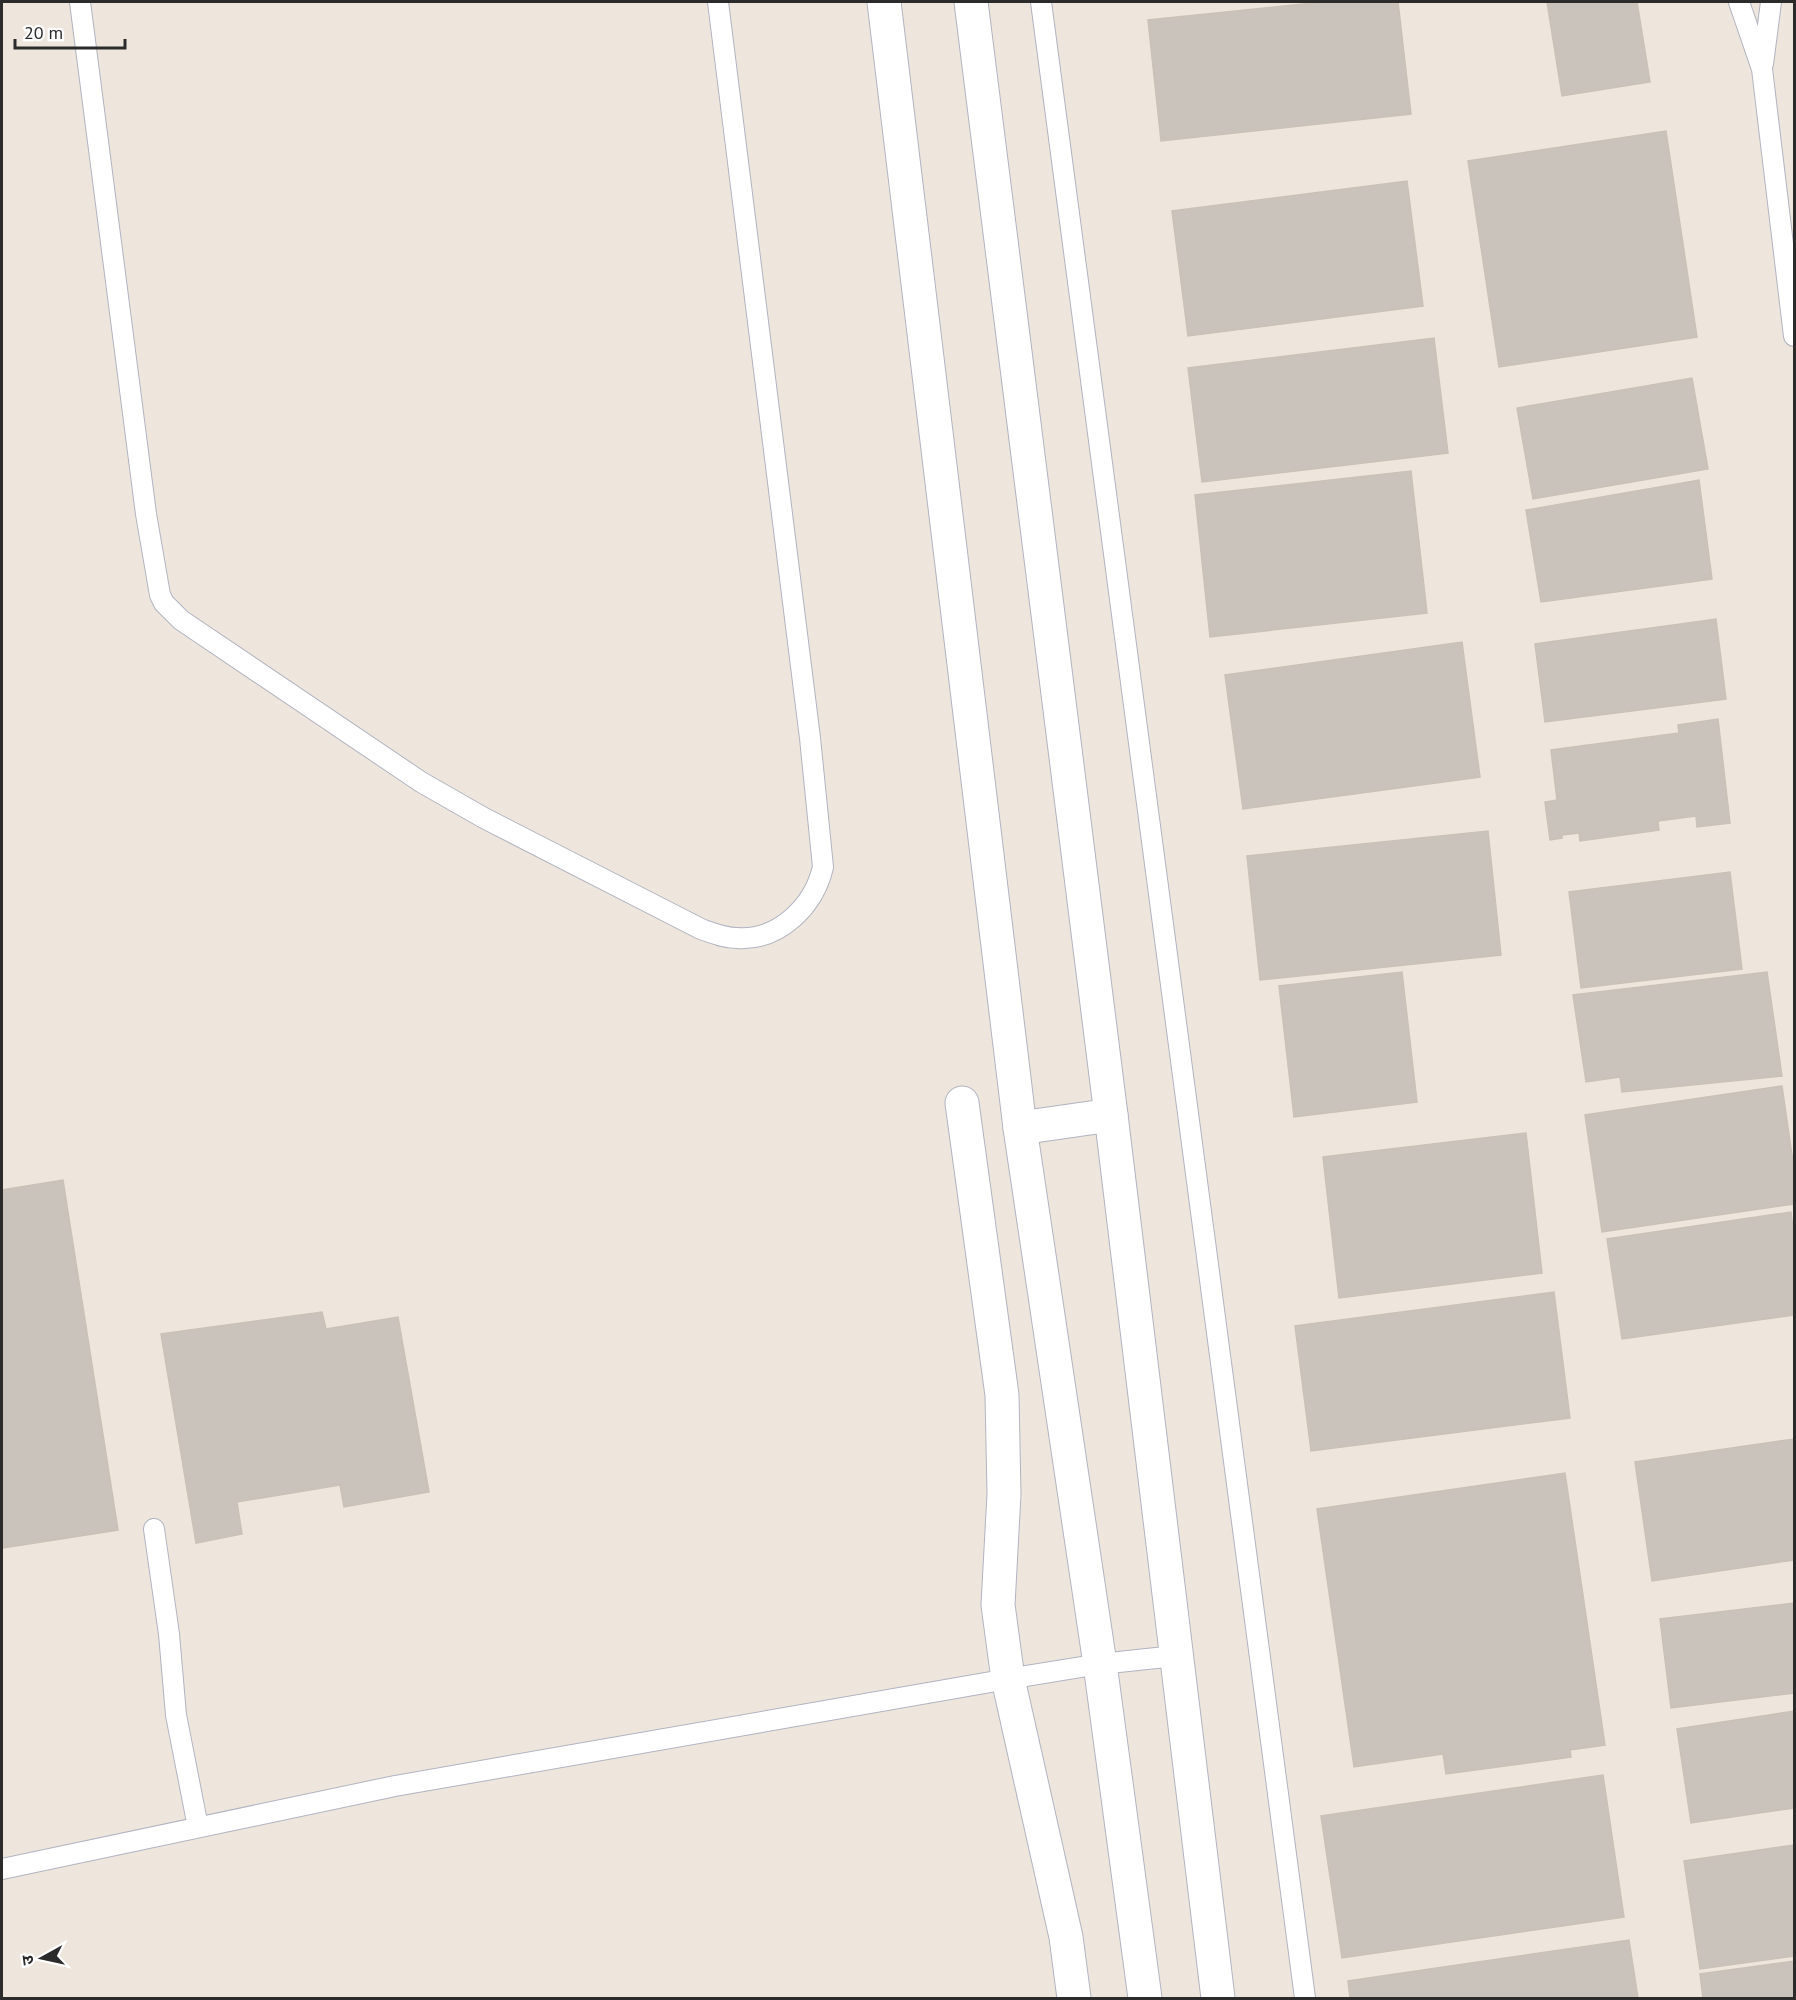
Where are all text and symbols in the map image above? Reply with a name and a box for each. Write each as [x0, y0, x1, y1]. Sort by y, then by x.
scale bar [15, 12, 124, 50]
text: 20 m [24, 21, 63, 44]
north arrow [12, 1928, 72, 1988]
text: उ [17, 1953, 38, 1966]

